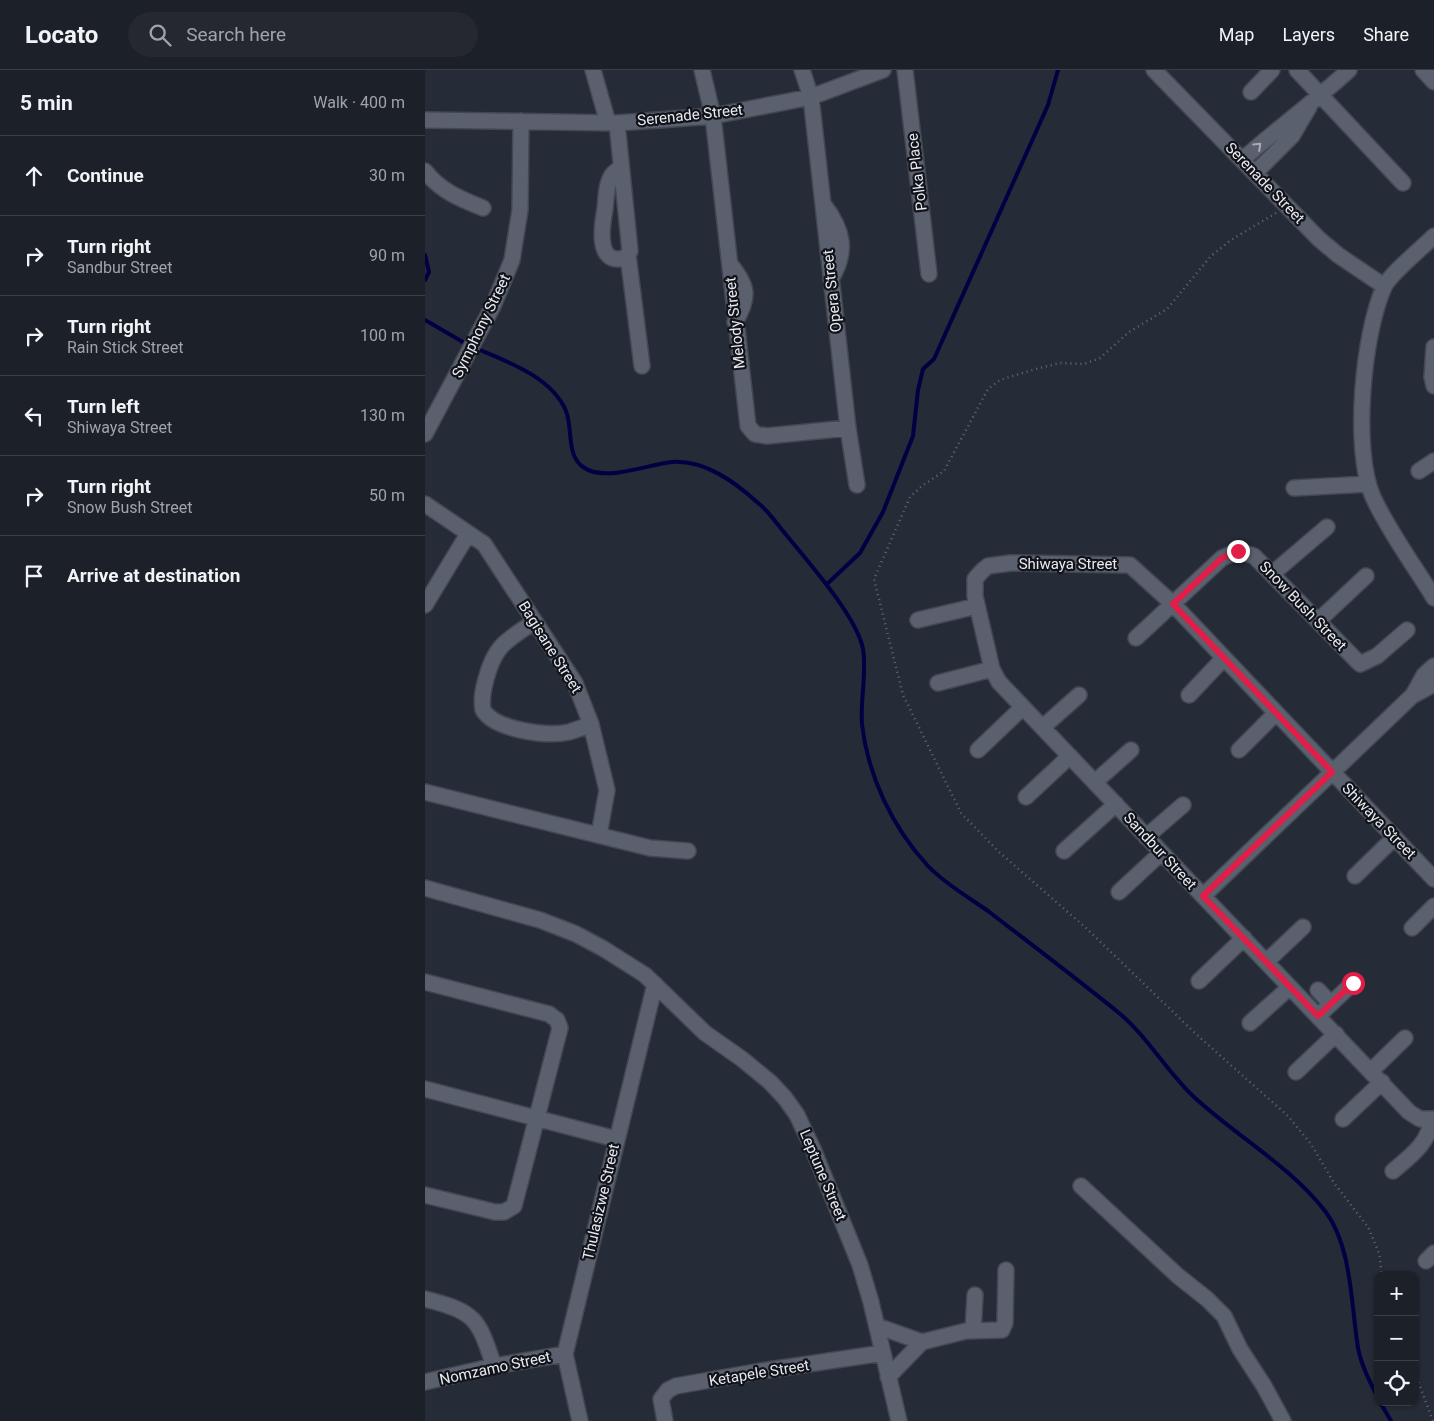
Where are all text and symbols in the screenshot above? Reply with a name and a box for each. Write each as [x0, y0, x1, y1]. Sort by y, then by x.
search box [128, 12, 478, 57]
text: Locato [25, 21, 98, 49]
icon: search [146, 21, 174, 49]
text: Search here [186, 23, 286, 46]
text: Map [1219, 24, 1254, 45]
text: Layers [1282, 24, 1335, 45]
text: Share [1363, 24, 1409, 45]
text: 5 min [20, 91, 73, 115]
text: Walk · 400 m [313, 93, 405, 112]
street label: Serenade Street [636, 101, 744, 129]
street label: Polka Place [903, 132, 931, 212]
street label: Serenade Street [1222, 139, 1308, 227]
one-way arrow [1252, 143, 1261, 152]
icon: ahead [20, 162, 48, 190]
text: Continue [67, 164, 144, 187]
text: 30 m [369, 166, 405, 185]
text: Turn right [67, 235, 151, 258]
icon: right [20, 242, 48, 270]
text: 90 m [369, 246, 405, 265]
street label: Opera Street [819, 249, 845, 333]
text: Sandbur Street [67, 258, 172, 277]
street label: Symphony Street [448, 271, 514, 381]
street label: Melody Street [721, 276, 749, 370]
text: Turn right [67, 315, 151, 338]
icon: right [20, 322, 48, 350]
text: 100 m [360, 326, 405, 345]
text: Rain Stick Street [67, 338, 184, 357]
text: Turn left [67, 395, 140, 418]
icon: left [20, 402, 48, 430]
text: 130 m [360, 406, 405, 425]
text: Shiwaya Street [67, 418, 172, 437]
text: Turn right [67, 475, 151, 498]
icon: right [20, 482, 48, 510]
text: 50 m [369, 486, 405, 505]
text: Snow Bush Street [67, 498, 193, 517]
route end [1227, 540, 1250, 563]
street label: Shiwaya Street [1019, 555, 1117, 573]
street label: Snow Bush Street [1256, 557, 1350, 655]
icon: arrive [20, 562, 48, 590]
text: Arrive at destination [67, 564, 240, 587]
street label: Bagisane Street [515, 598, 586, 696]
street label: Shiwaya Street [1338, 779, 1420, 863]
street label: Sandbur Street [1120, 809, 1200, 893]
route start [1342, 972, 1365, 995]
street label: Leptune Street [796, 1127, 850, 1223]
street label: Thulasizwe Street [579, 1142, 623, 1262]
map controls [1374, 1271, 1419, 1406]
button: + [1374, 1271, 1419, 1316]
button: − [1374, 1316, 1419, 1361]
street label: Nomzamo Street [438, 1347, 552, 1389]
street label: Ketapele Street [707, 1356, 811, 1390]
button: locate [1374, 1361, 1419, 1406]

